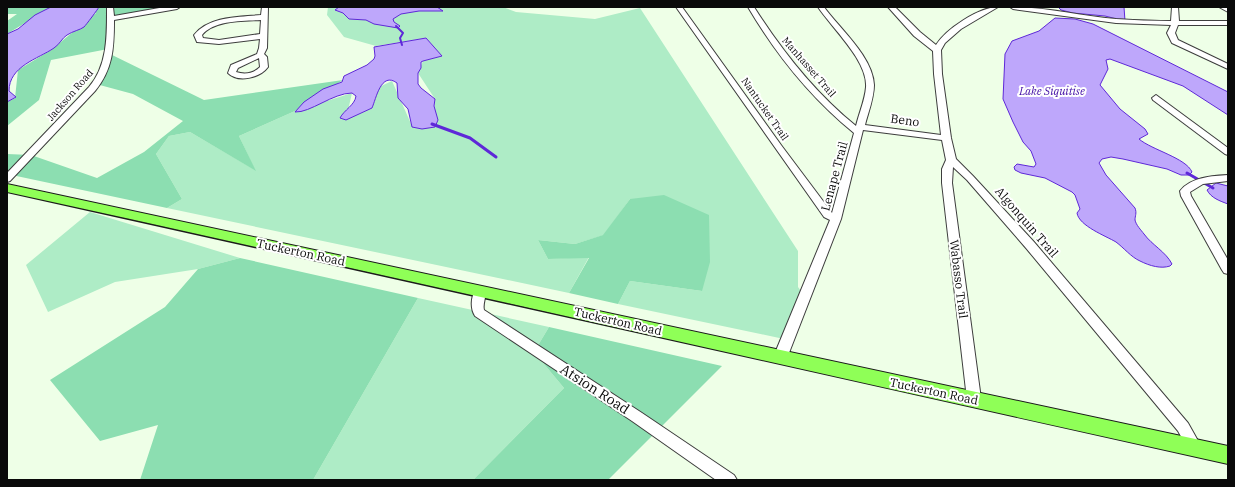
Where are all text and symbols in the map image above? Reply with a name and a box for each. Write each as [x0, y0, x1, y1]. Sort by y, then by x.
street label: Manhasset Trail [779, 34, 839, 100]
street label: Jackson Road [44, 67, 96, 123]
street label: Nantucket Trail [739, 75, 791, 143]
water label: Lake Siquitise [1018, 84, 1085, 98]
street label: Beno [890, 111, 921, 129]
street label: Lenape Trail [818, 139, 851, 212]
street label: Algonquin Trail [992, 184, 1062, 261]
street label: Tuckerton Road [255, 235, 347, 269]
street label: Wabasso Trail [947, 239, 971, 320]
street label: Tuckerton Road [572, 304, 664, 338]
street label: Atsion Road [557, 360, 633, 418]
street label: Tuckerton Road [888, 374, 980, 408]

